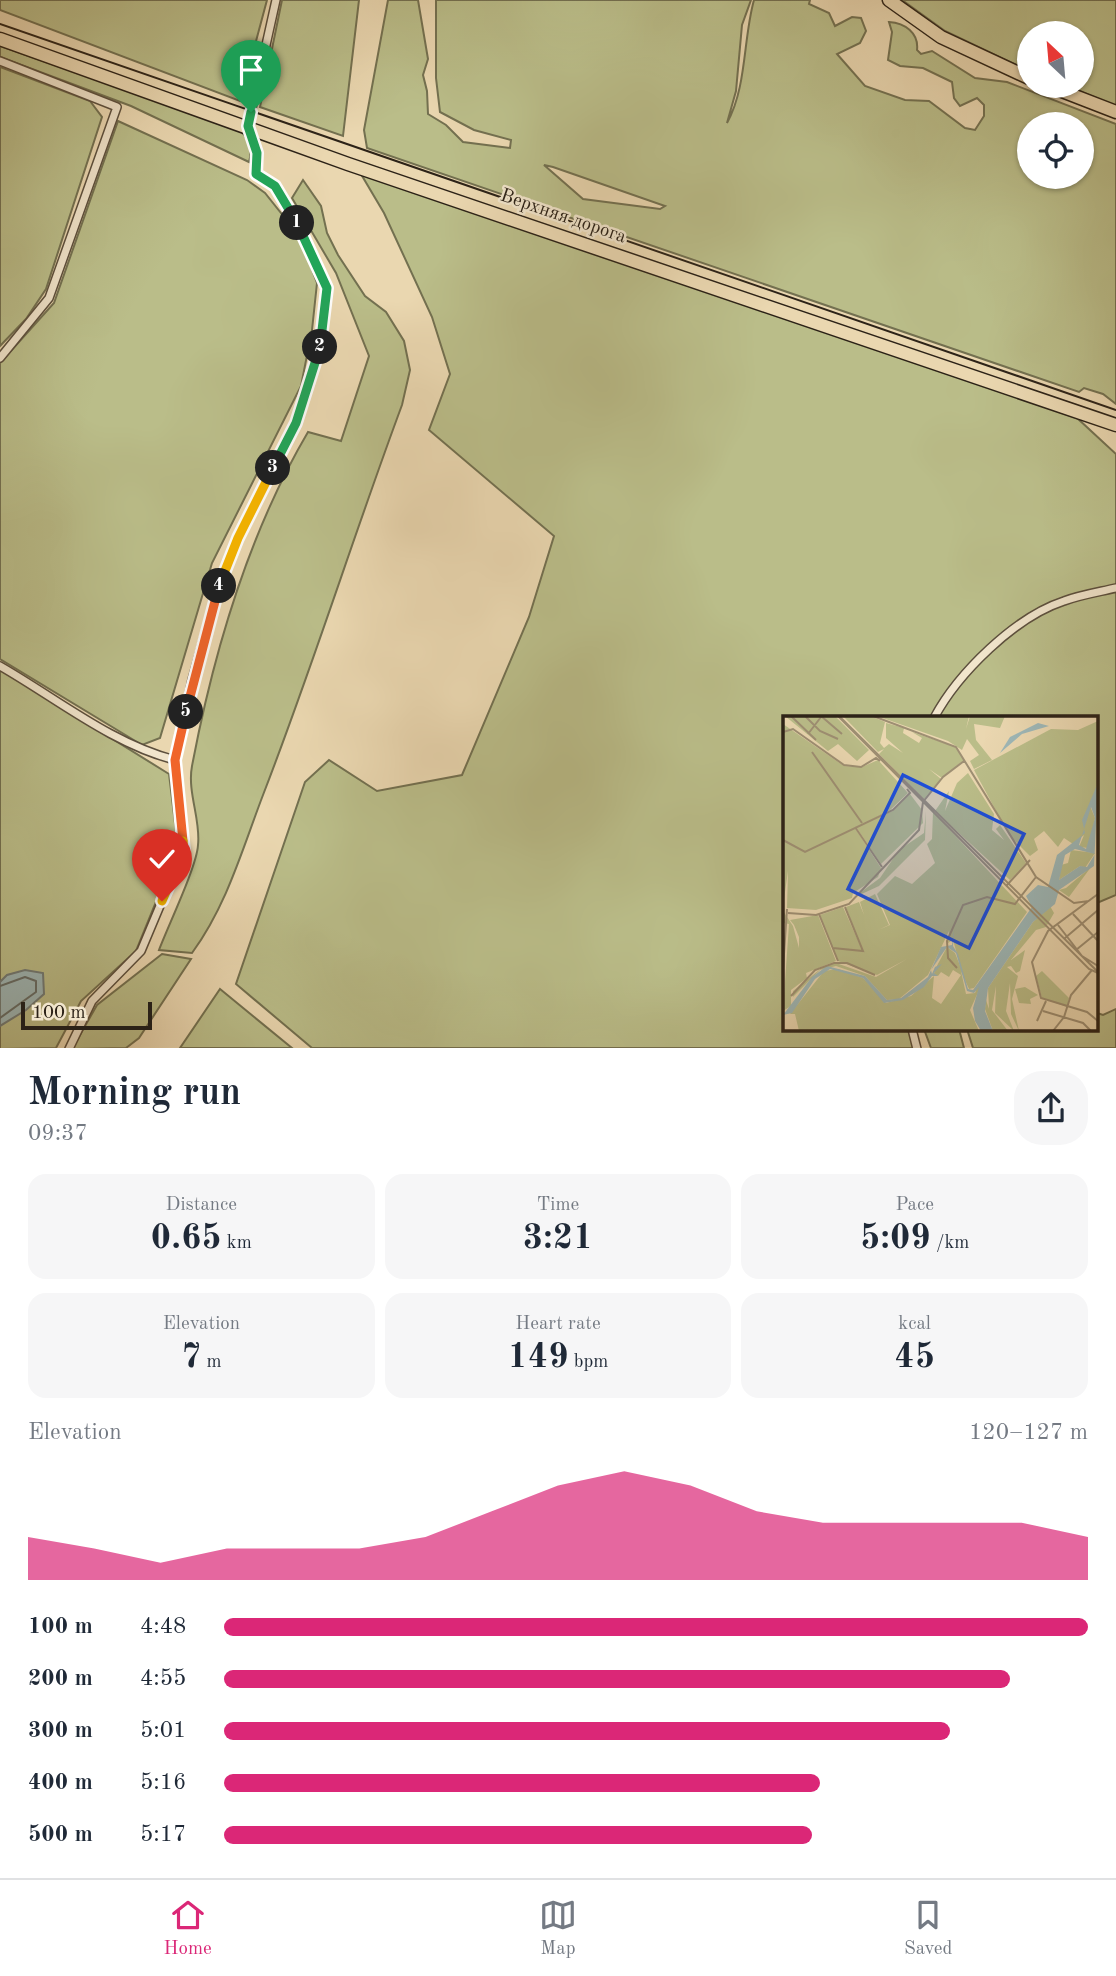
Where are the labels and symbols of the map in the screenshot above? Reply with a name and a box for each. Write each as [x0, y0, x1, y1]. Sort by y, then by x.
north arrow [1017, 21, 1094, 98]
pin [221, 40, 281, 112]
street label: Верхняя дорога [498, 187, 629, 248]
pin: 1 [280, 206, 314, 241]
pin: 2 [302, 330, 338, 364]
pin: 3 [256, 450, 290, 486]
pin: 4 [202, 568, 236, 604]
pin: 5 [168, 694, 204, 730]
inset map [783, 716, 1098, 1031]
pin [132, 829, 192, 901]
scale bar [21, 1000, 152, 1031]

